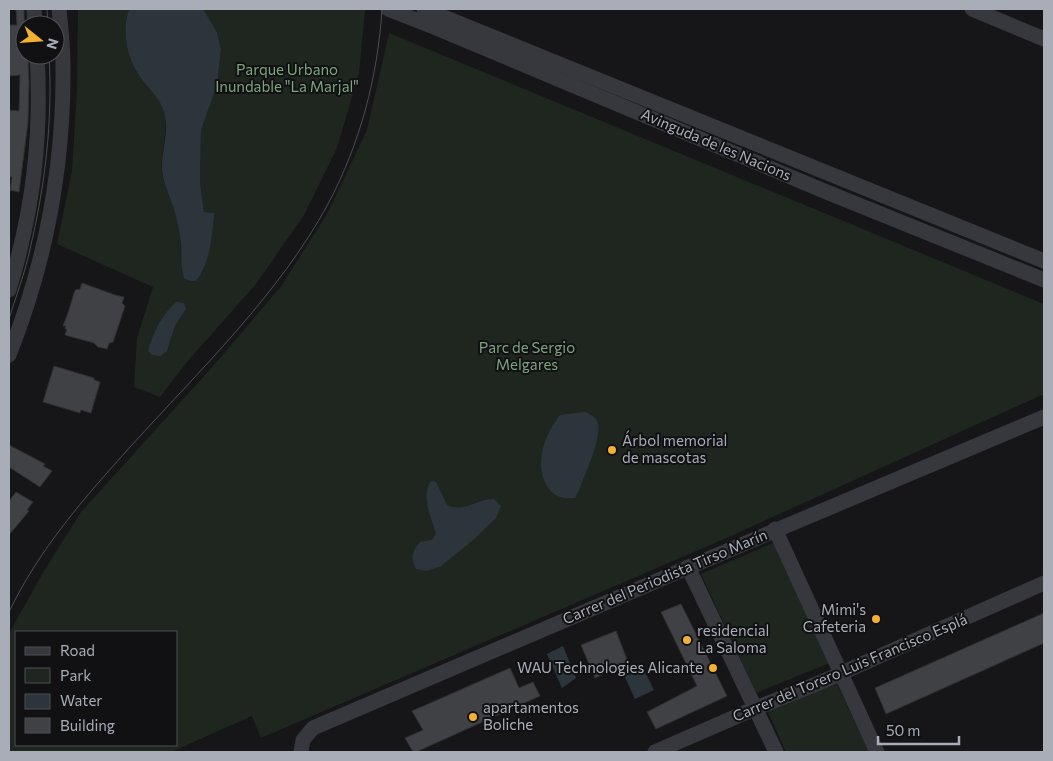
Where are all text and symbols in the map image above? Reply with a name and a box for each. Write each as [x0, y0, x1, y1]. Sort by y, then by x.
north arrow [15, 15, 65, 65]
text: N [43, 36, 63, 51]
park label: Parque Urbano Inundable "La Marjal" [215, 60, 359, 95]
street label: Avinguda de les Nacions [639, 104, 794, 184]
park label: Parc de Sergio Melgares [479, 338, 575, 373]
place label: Árbol memorial de mascotas [622, 430, 727, 466]
marker: Árbol memorial de mascotas [606, 444, 618, 456]
street label: Carrer del Periodista Tirso Marín [560, 525, 770, 627]
place label: Mimi's Cafeteria [803, 600, 866, 635]
street label: Carrer del Torero Luis Francisco Esplá [730, 609, 970, 725]
marker: Mimi's Cafeteria [870, 613, 882, 625]
place label: residencial La Saloma [697, 621, 769, 656]
legend [15, 631, 178, 746]
marker: residencial La Saloma [681, 634, 693, 646]
text: Road [60, 641, 95, 659]
place label: WAU Technologies Alicante [517, 658, 703, 676]
marker: WAU Technologies Alicante [707, 662, 719, 674]
text: Park [60, 666, 91, 684]
text: Water [60, 691, 102, 709]
place label: apartamentos Boliche [483, 698, 579, 733]
marker: apartamentos Boliche [467, 711, 479, 723]
scale bar [878, 714, 959, 746]
text: Building [60, 716, 115, 734]
text: 50 m [886, 721, 920, 739]

